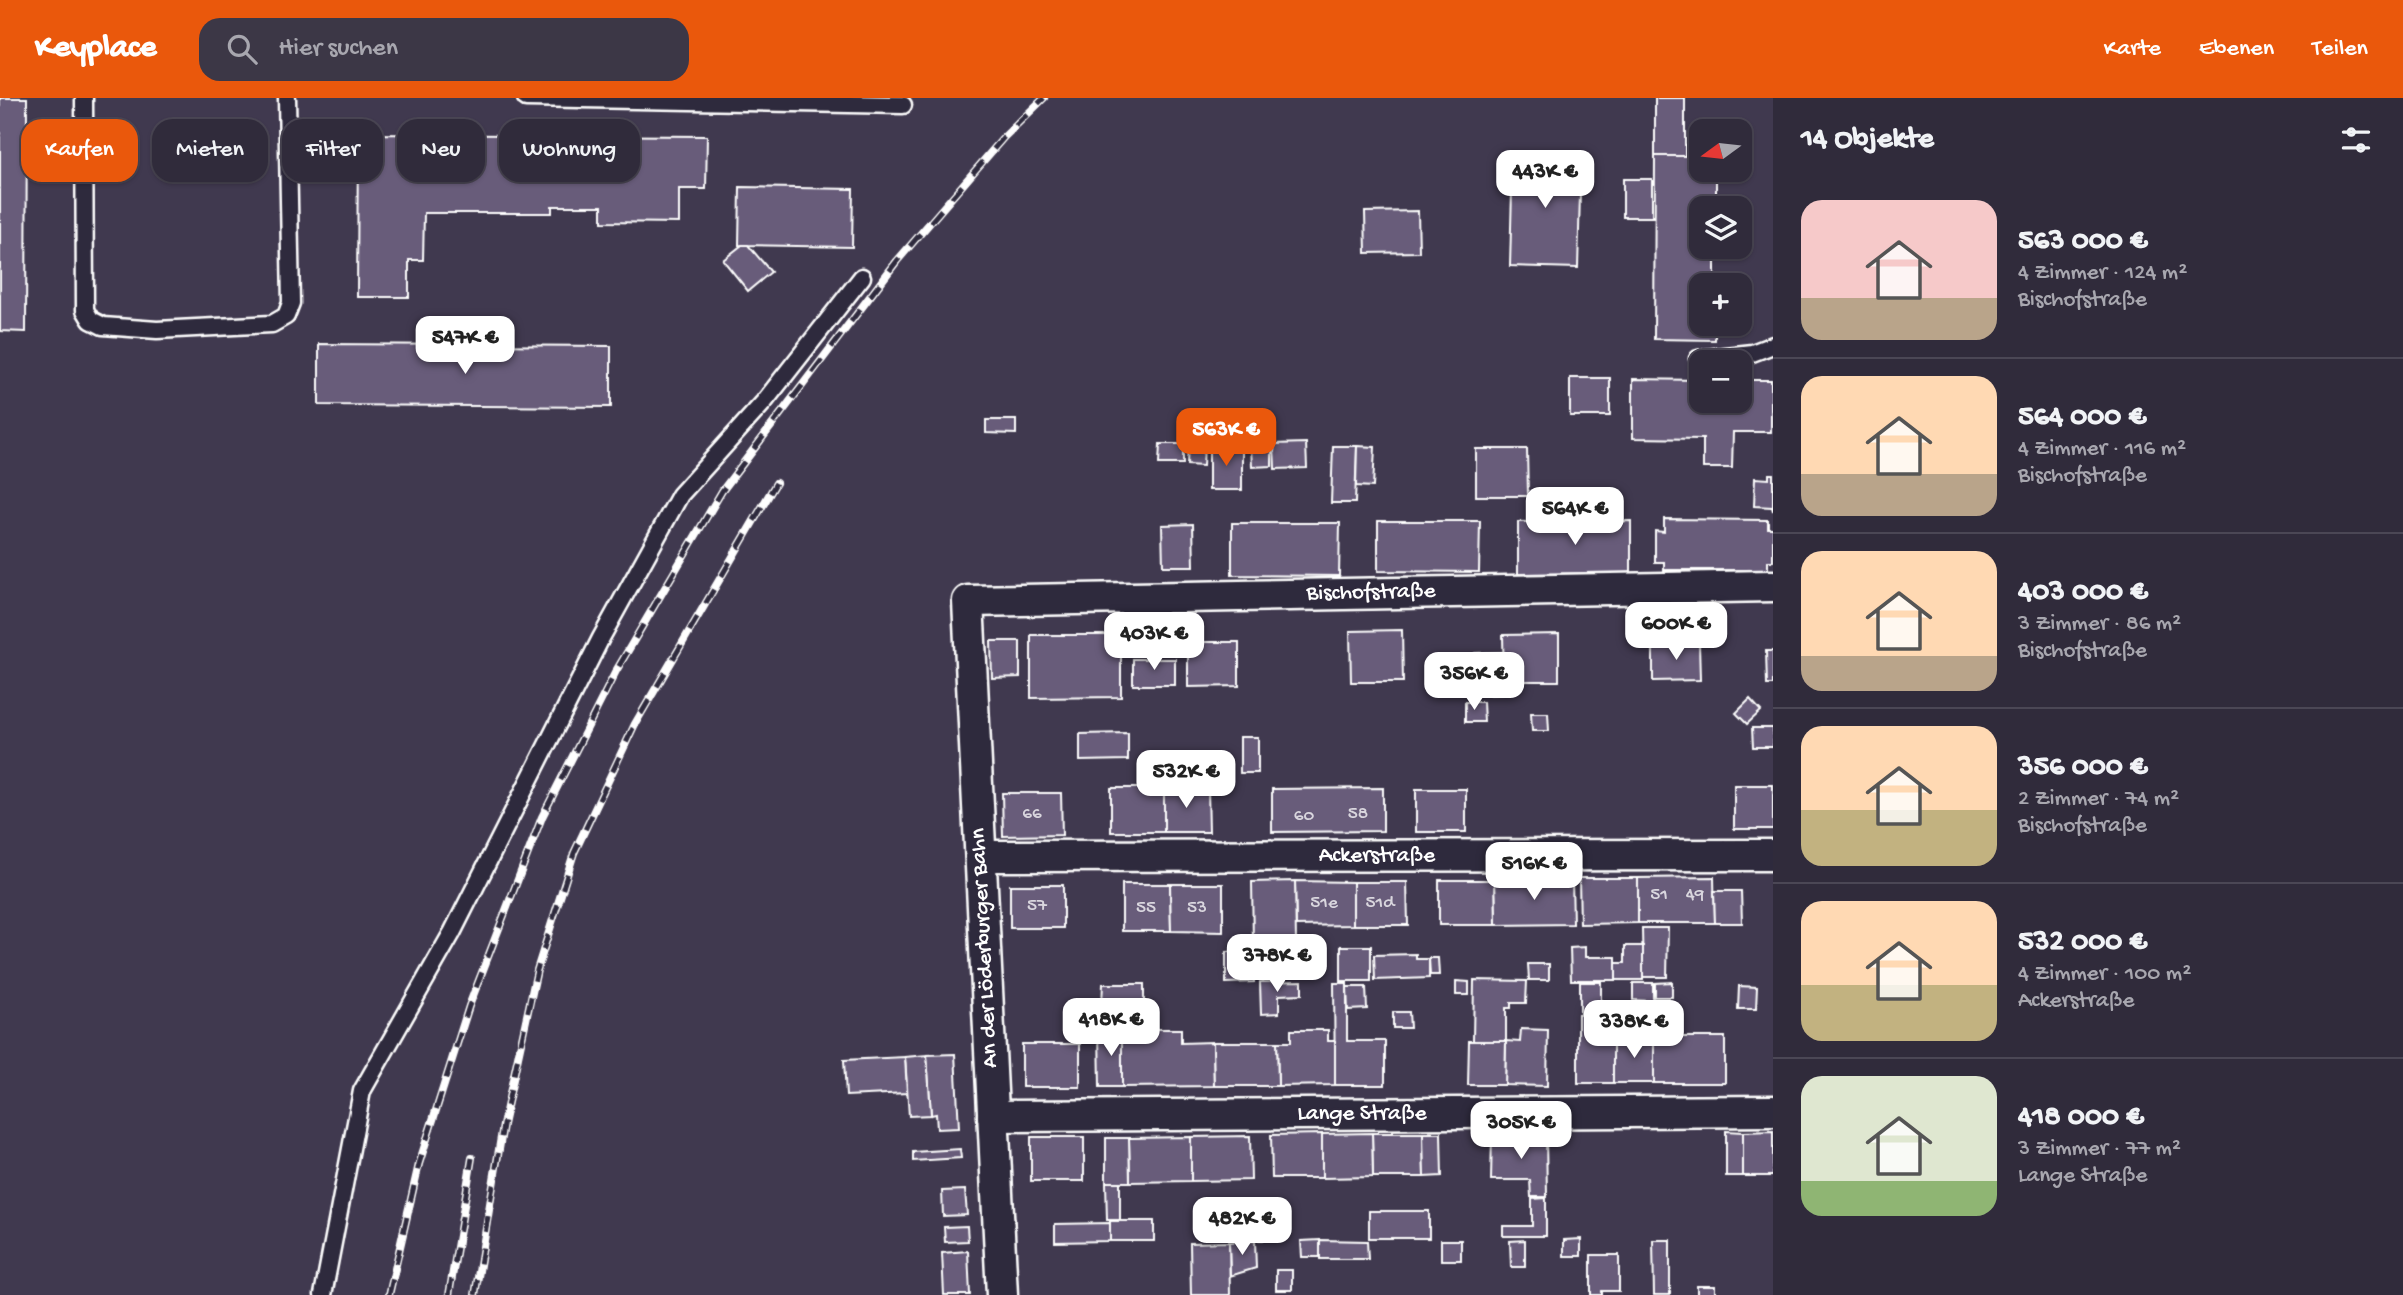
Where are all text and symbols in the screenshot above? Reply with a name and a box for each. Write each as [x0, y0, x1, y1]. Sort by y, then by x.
search box [199, 18, 689, 81]
text: Keyplace [35, 30, 157, 68]
icon: search [223, 30, 261, 68]
text: Hier suchen [279, 34, 398, 65]
text: Karte [2104, 35, 2161, 64]
text: Ebenen [2199, 35, 2274, 64]
text: Teilen [2312, 35, 2368, 64]
chip: Kaufen [21, 119, 138, 182]
chip: Mieten [152, 119, 268, 182]
chip: Filter [282, 119, 383, 182]
chip: Neu [397, 119, 485, 182]
chip: Wohnung [499, 119, 640, 182]
north arrow [1689, 119, 1752, 182]
map controls [1689, 119, 1752, 413]
icon: filters [2337, 121, 2375, 159]
text: 14 Objekte [1801, 123, 1934, 158]
pin: 443K € [1488, 150, 1602, 210]
text: 443K € [1512, 159, 1578, 186]
button: layers [1689, 196, 1752, 259]
text: 563 000 € [2018, 225, 2148, 260]
icon: home [1857, 228, 1941, 312]
text: 4 Zimmer · 124 m² [2018, 260, 2187, 287]
button: + [1689, 273, 1752, 336]
text: Bischofstraße [2018, 287, 2147, 314]
pin: 547K € [408, 316, 522, 376]
text: 547K € [432, 325, 498, 352]
button: − [1689, 350, 1752, 413]
text: 564 000 € [2018, 401, 2146, 436]
icon: home [1857, 404, 1941, 488]
pin: 563K € [1169, 408, 1283, 468]
text: 563K € [1192, 417, 1260, 444]
text: 4 Zimmer · 116 m² [2018, 436, 2186, 463]
text: Bischofstraße [2018, 463, 2147, 490]
pin: 564K € [1518, 488, 1632, 547]
text: 564K € [1542, 496, 1608, 523]
text: 403 000 € [2018, 576, 2148, 611]
street label: Bischofstraße [1305, 578, 1437, 608]
icon: home [1857, 579, 1941, 663]
pin: 600K € [1619, 602, 1733, 662]
text: 600K € [1641, 611, 1711, 638]
text: 3 Zimmer · 86 m² [2018, 611, 2181, 638]
pin: 403K € [1097, 612, 1211, 672]
text: 403K € [1120, 621, 1188, 648]
text: Bischofstraße [2018, 638, 2147, 665]
pin: 356K € [1417, 652, 1531, 712]
text: 356K € [1440, 661, 1508, 688]
pin: 532K € [1129, 750, 1243, 810]
text: 356 000 € [2018, 751, 2148, 786]
icon: home [1857, 754, 1941, 838]
text: 532K € [1152, 759, 1220, 786]
text: 2 Zimmer · 74 m² [2018, 786, 2179, 813]
house number: 66 [1022, 803, 1042, 826]
house number: 58 [1348, 803, 1368, 826]
house number: 60 [1294, 805, 1314, 828]
text: Bischofstraße [2018, 813, 2147, 840]
street label: An der Löderburger Bahn [965, 827, 1005, 1069]
pin: 516K € [1477, 842, 1591, 902]
street label: Ackerstraße [1319, 843, 1436, 870]
text: 516K € [1502, 851, 1566, 878]
house number: 51 [1650, 884, 1668, 907]
house number: 49 [1686, 884, 1705, 907]
house number: 51e [1310, 892, 1338, 915]
house number: 51d [1366, 892, 1396, 915]
house number: 57 [1027, 895, 1048, 918]
house number: 55 [1136, 897, 1156, 920]
house number: 53 [1187, 897, 1207, 920]
text: 532 000 € [2018, 926, 2147, 961]
icon: home [1857, 929, 1941, 1013]
pin: 378K € [1220, 934, 1334, 994]
text: 378K € [1243, 943, 1311, 970]
text: 4 Zimmer · 100 m² [2018, 961, 2191, 988]
text: Ackerstraße [2018, 988, 2134, 1015]
pin: 418K € [1054, 998, 1168, 1058]
pin: 338K € [1577, 1000, 1691, 1060]
text: 418K € [1079, 1007, 1143, 1034]
text: 338K € [1600, 1009, 1668, 1036]
street label: Lange Straße [1297, 1101, 1428, 1128]
text: 418 000 € [2018, 1101, 2144, 1136]
pin: 305K € [1464, 1102, 1578, 1161]
icon: home [1857, 1104, 1941, 1188]
text: 305K € [1487, 1110, 1555, 1137]
text: 3 Zimmer · 77 m² [2018, 1136, 2181, 1163]
text: Lange Straße [2018, 1163, 2147, 1190]
pin: 482K € [1185, 1198, 1299, 1257]
text: 482K € [1209, 1206, 1275, 1233]

